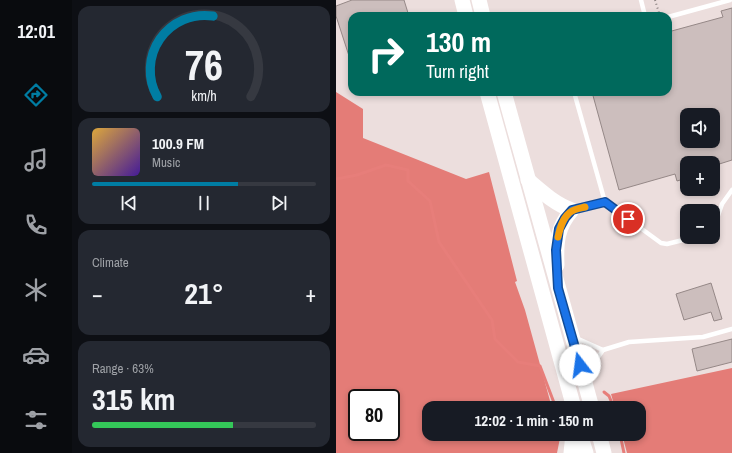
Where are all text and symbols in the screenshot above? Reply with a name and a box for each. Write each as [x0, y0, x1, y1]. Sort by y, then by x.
text: 12:01 [17, 19, 55, 44]
text: 130 m [426, 23, 491, 61]
icon: right [360, 28, 412, 80]
text: 76 [185, 37, 223, 93]
text: Turn right [426, 59, 489, 84]
icon: directions [22, 81, 50, 109]
text: km/h [191, 85, 217, 104]
map controls [680, 108, 720, 244]
button: sound [680, 108, 720, 148]
text: 100.9 FM [152, 133, 204, 154]
icon: music [22, 146, 50, 174]
text: Music [152, 154, 180, 171]
button: + [680, 156, 720, 196]
icon: previous [118, 192, 140, 214]
icon: pause [193, 192, 215, 214]
icon: next [268, 192, 290, 214]
pin [611, 202, 645, 236]
button: − [680, 204, 720, 244]
icon: arrive [617, 208, 639, 230]
icon: phone [22, 211, 50, 239]
text: Climate [92, 254, 129, 271]
text: 21° [184, 273, 224, 313]
icon: climate [22, 276, 50, 304]
text: − [92, 279, 103, 309]
text: + [305, 279, 316, 309]
icon: car [22, 341, 50, 369]
position arrow [559, 344, 601, 386]
text: Range · 63% [92, 360, 154, 377]
text: 315 km [92, 379, 175, 419]
speed limit sign: 80 [348, 389, 400, 441]
icon: filters [22, 406, 50, 434]
text: 12:02 · 1 min · 150 m [475, 410, 593, 431]

